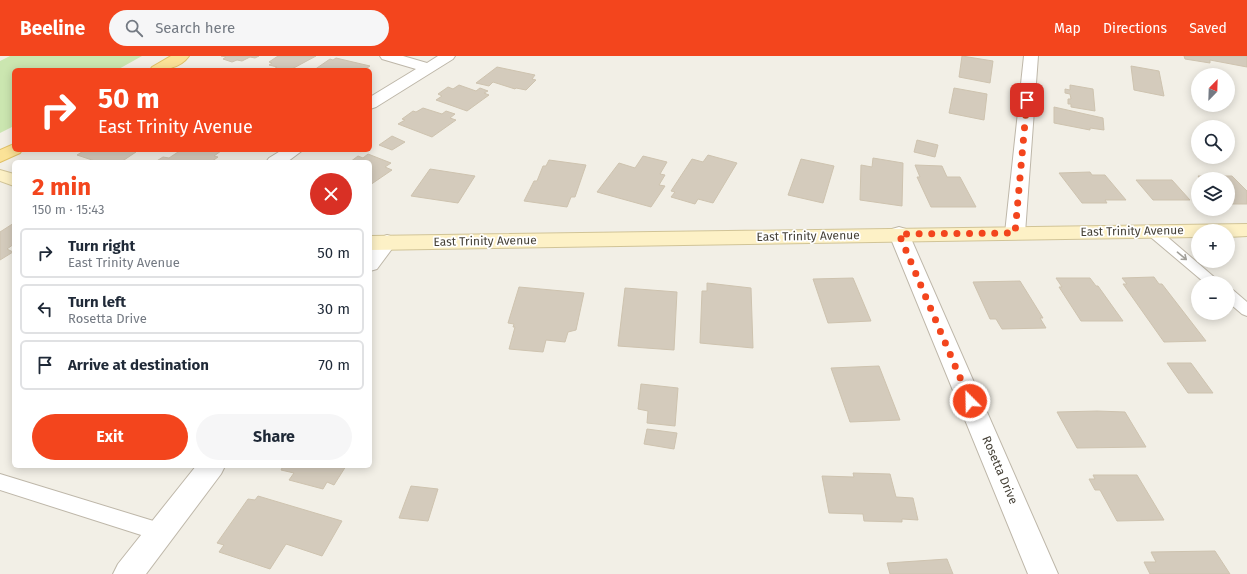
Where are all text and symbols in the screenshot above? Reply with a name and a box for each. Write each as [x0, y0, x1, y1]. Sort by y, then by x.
search box [109, 10, 389, 46]
text: Beeline [20, 17, 85, 40]
icon: search [123, 17, 145, 39]
text: Search here [155, 19, 235, 37]
text: Map [1054, 20, 1081, 37]
text: Directions [1103, 20, 1167, 37]
text: Saved [1189, 20, 1227, 37]
north arrow [1191, 68, 1235, 112]
map controls [1191, 68, 1235, 320]
text: 50 m [98, 82, 160, 115]
pin [1010, 83, 1044, 117]
icon: right [32, 84, 84, 136]
icon: arrive [1016, 89, 1038, 111]
text: East Trinity Avenue [98, 116, 253, 138]
button: search [1191, 120, 1235, 164]
button: layers [1191, 172, 1235, 216]
text: 2 min [32, 173, 91, 201]
button: close [310, 173, 352, 215]
text: 150 m · 15:43 [32, 202, 104, 217]
street label: East Trinity Avenue [1080, 223, 1184, 239]
button: + [1191, 224, 1235, 268]
street label: East Trinity Avenue [756, 228, 860, 244]
street label: East Trinity Avenue [433, 233, 537, 249]
text: Turn right [68, 237, 135, 255]
icon: right [34, 242, 56, 264]
text: 50 m [317, 244, 350, 262]
one-way arrow [1177, 252, 1188, 260]
text: East Trinity Avenue [68, 255, 180, 270]
button: − [1191, 276, 1235, 320]
text: Turn left [68, 293, 126, 311]
icon: left [34, 298, 56, 320]
text: 30 m [317, 300, 350, 318]
text: Rosetta Drive [68, 311, 147, 326]
icon: arrive [34, 354, 56, 376]
text: Arrive at destination [68, 356, 209, 374]
text: 70 m [318, 356, 350, 374]
position arrow [949, 380, 991, 422]
button: Exit [32, 414, 188, 460]
button: Share [196, 414, 352, 460]
street label: Rosetta Drive [979, 434, 1021, 506]

